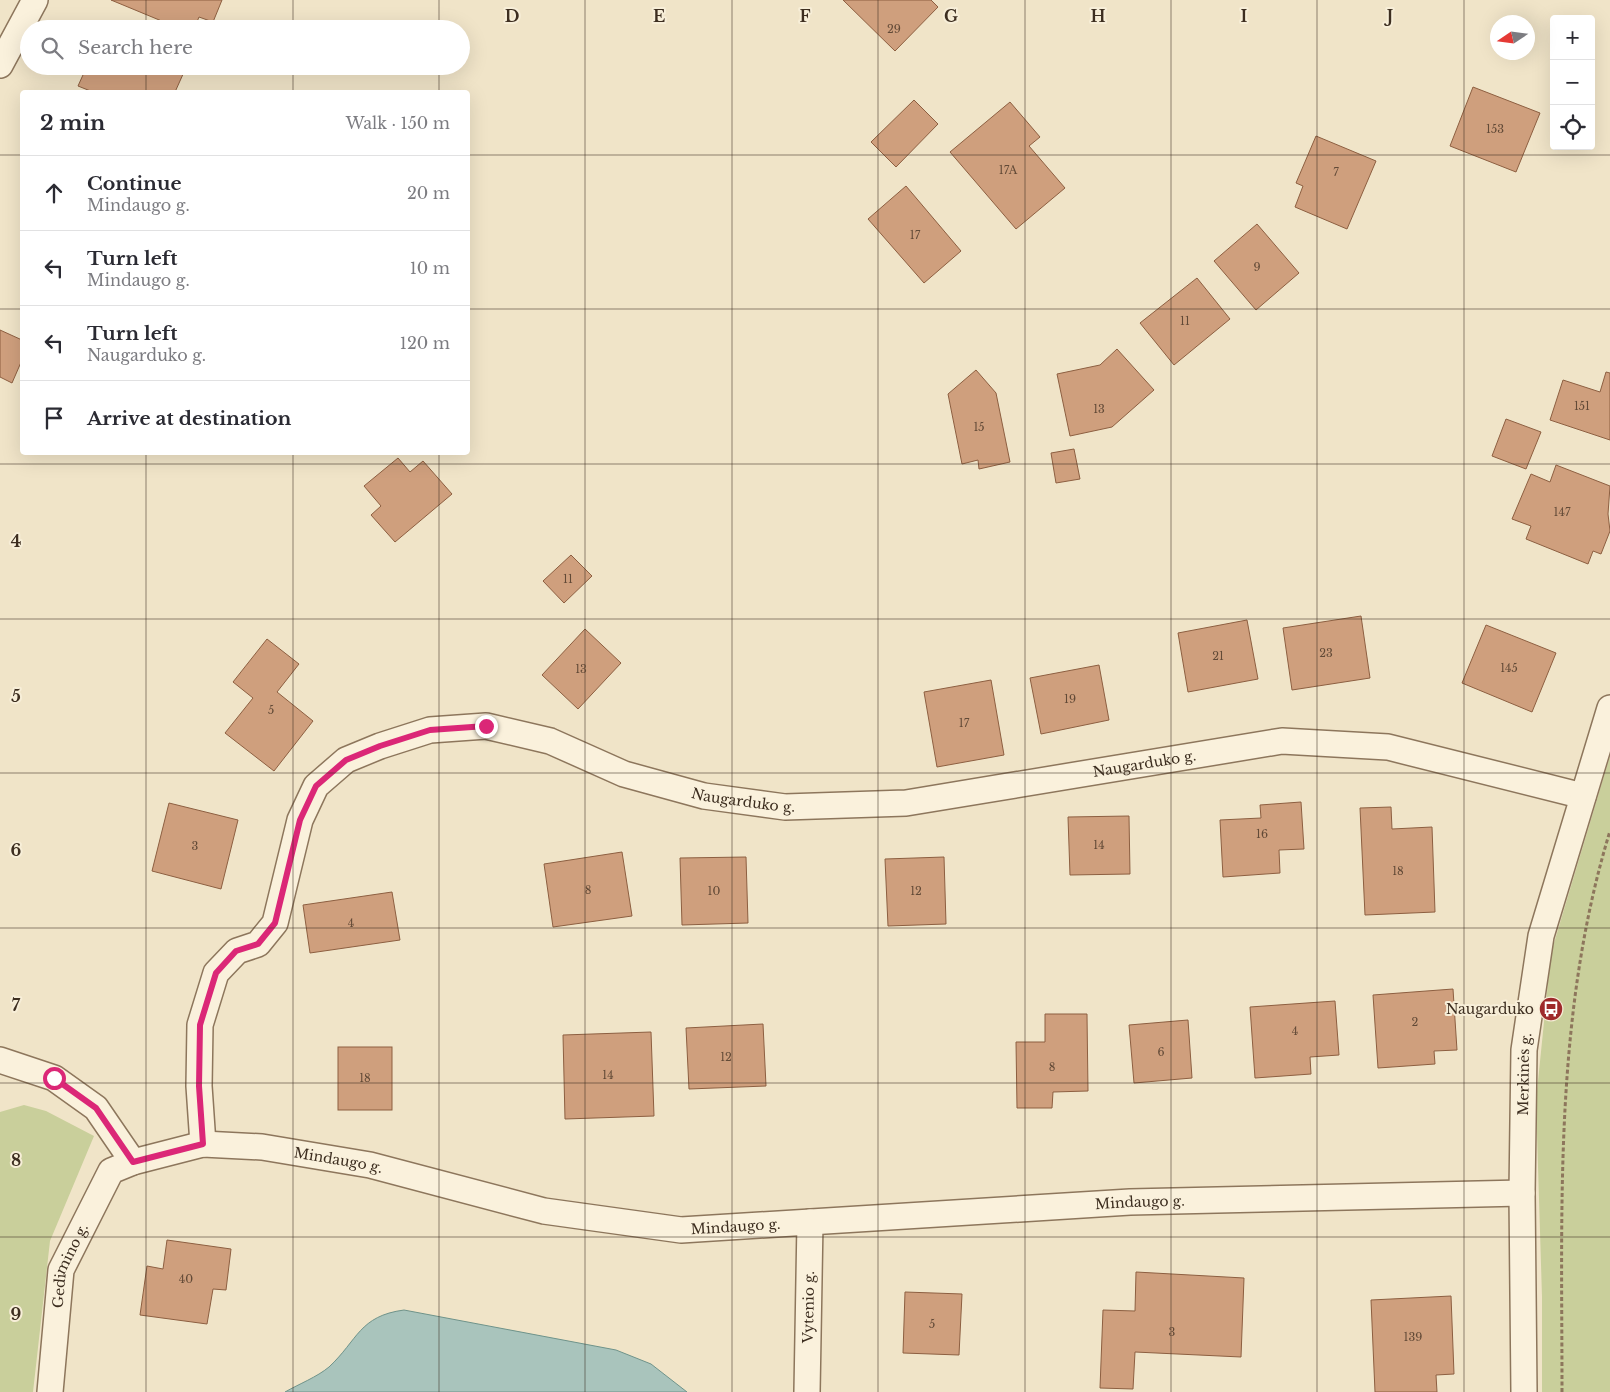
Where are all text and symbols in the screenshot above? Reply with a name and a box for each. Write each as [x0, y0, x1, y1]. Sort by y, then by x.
text: D [505, 6, 519, 26]
text: E [653, 6, 665, 26]
text: F [799, 6, 811, 26]
text: G [944, 6, 958, 26]
text: H [1090, 6, 1106, 26]
text: I [1241, 6, 1248, 26]
text: J [1384, 6, 1393, 26]
north arrow [1490, 15, 1535, 60]
map controls [1550, 15, 1595, 150]
button: + [1550, 15, 1595, 60]
search box [20, 20, 470, 75]
house number: 29 [887, 22, 901, 36]
icon: search [38, 34, 66, 62]
text: Search here [78, 36, 193, 59]
button: − [1550, 60, 1595, 105]
button: locate [1550, 105, 1595, 150]
text: 2 min [40, 110, 105, 136]
text: Walk · 150 m [346, 113, 450, 133]
house number: 153 [1486, 122, 1504, 136]
house number: 17A [999, 163, 1018, 177]
house number: 7 [1333, 165, 1339, 179]
text: Continue [87, 172, 182, 195]
icon: ahead [40, 179, 68, 207]
text: 20 m [407, 183, 450, 203]
text: Mindaugo g. [87, 195, 190, 215]
house number: 17 [910, 228, 921, 242]
text: Turn left [87, 247, 178, 270]
icon: left [40, 254, 68, 282]
text: 10 m [410, 258, 450, 278]
house number: 9 [1253, 260, 1261, 274]
text: Mindaugo g. [87, 270, 190, 290]
house number: 11 [1180, 314, 1190, 328]
text: Turn left [87, 322, 178, 345]
icon: left [40, 329, 68, 357]
text: 120 m [400, 333, 450, 353]
text: Naugarduko g. [87, 345, 206, 365]
house number: 151 [1574, 399, 1590, 413]
house number: 13 [1093, 402, 1105, 416]
icon: arrive [40, 404, 68, 432]
text: Arrive at destination [87, 407, 291, 430]
house number: 15 [973, 420, 985, 434]
house number: 147 [1554, 505, 1571, 519]
text: 4 [11, 531, 21, 551]
house number: 11 [563, 572, 573, 586]
house number: 23 [1319, 646, 1333, 660]
house number: 21 [1212, 649, 1224, 663]
house number: 145 [1500, 661, 1518, 675]
house number: 13 [575, 662, 587, 676]
text: 5 [11, 686, 21, 706]
house number: 19 [1064, 692, 1076, 706]
house number: 5 [268, 703, 274, 717]
route end [475, 715, 498, 738]
house number: 17 [959, 716, 970, 730]
street label: Naugarduko g. [1092, 746, 1197, 781]
street label: Naugarduko g. [689, 784, 795, 816]
house number: 16 [1256, 827, 1268, 841]
house number: 14 [1093, 838, 1105, 852]
house number: 3 [192, 839, 199, 853]
text: 6 [11, 840, 22, 860]
house number: 18 [1392, 864, 1404, 878]
house number: 8 [585, 883, 591, 897]
house number: 10 [708, 884, 721, 898]
house number: 12 [910, 884, 922, 898]
house number: 4 [348, 916, 354, 930]
text: 7 [12, 995, 21, 1015]
bus stop icon: Naugarduko [1538, 996, 1564, 1022]
place label: Naugarduko [1446, 1000, 1534, 1018]
house number: 2 [1412, 1015, 1419, 1029]
house number: 4 [1292, 1024, 1298, 1038]
street label: Merkinės g. [1514, 1031, 1535, 1116]
house number: 6 [1157, 1045, 1165, 1059]
house number: 12 [720, 1050, 732, 1064]
house number: 8 [1049, 1060, 1055, 1074]
route start [43, 1067, 66, 1090]
house number: 14 [602, 1068, 614, 1082]
house number: 18 [359, 1071, 371, 1085]
street label: Mindaugo g. [293, 1143, 385, 1177]
text: 8 [11, 1150, 21, 1170]
street label: Mindaugo g. [1094, 1192, 1185, 1213]
street label: Mindaugo g. [690, 1215, 781, 1238]
street label: Gedimino g. [49, 1220, 92, 1309]
street label: Vytenio g. [799, 1271, 818, 1344]
house number: 40 [179, 1272, 193, 1286]
text: 9 [11, 1304, 22, 1324]
house number: 5 [929, 1317, 935, 1331]
house number: 3 [1169, 1325, 1176, 1339]
house number: 139 [1404, 1330, 1422, 1344]

